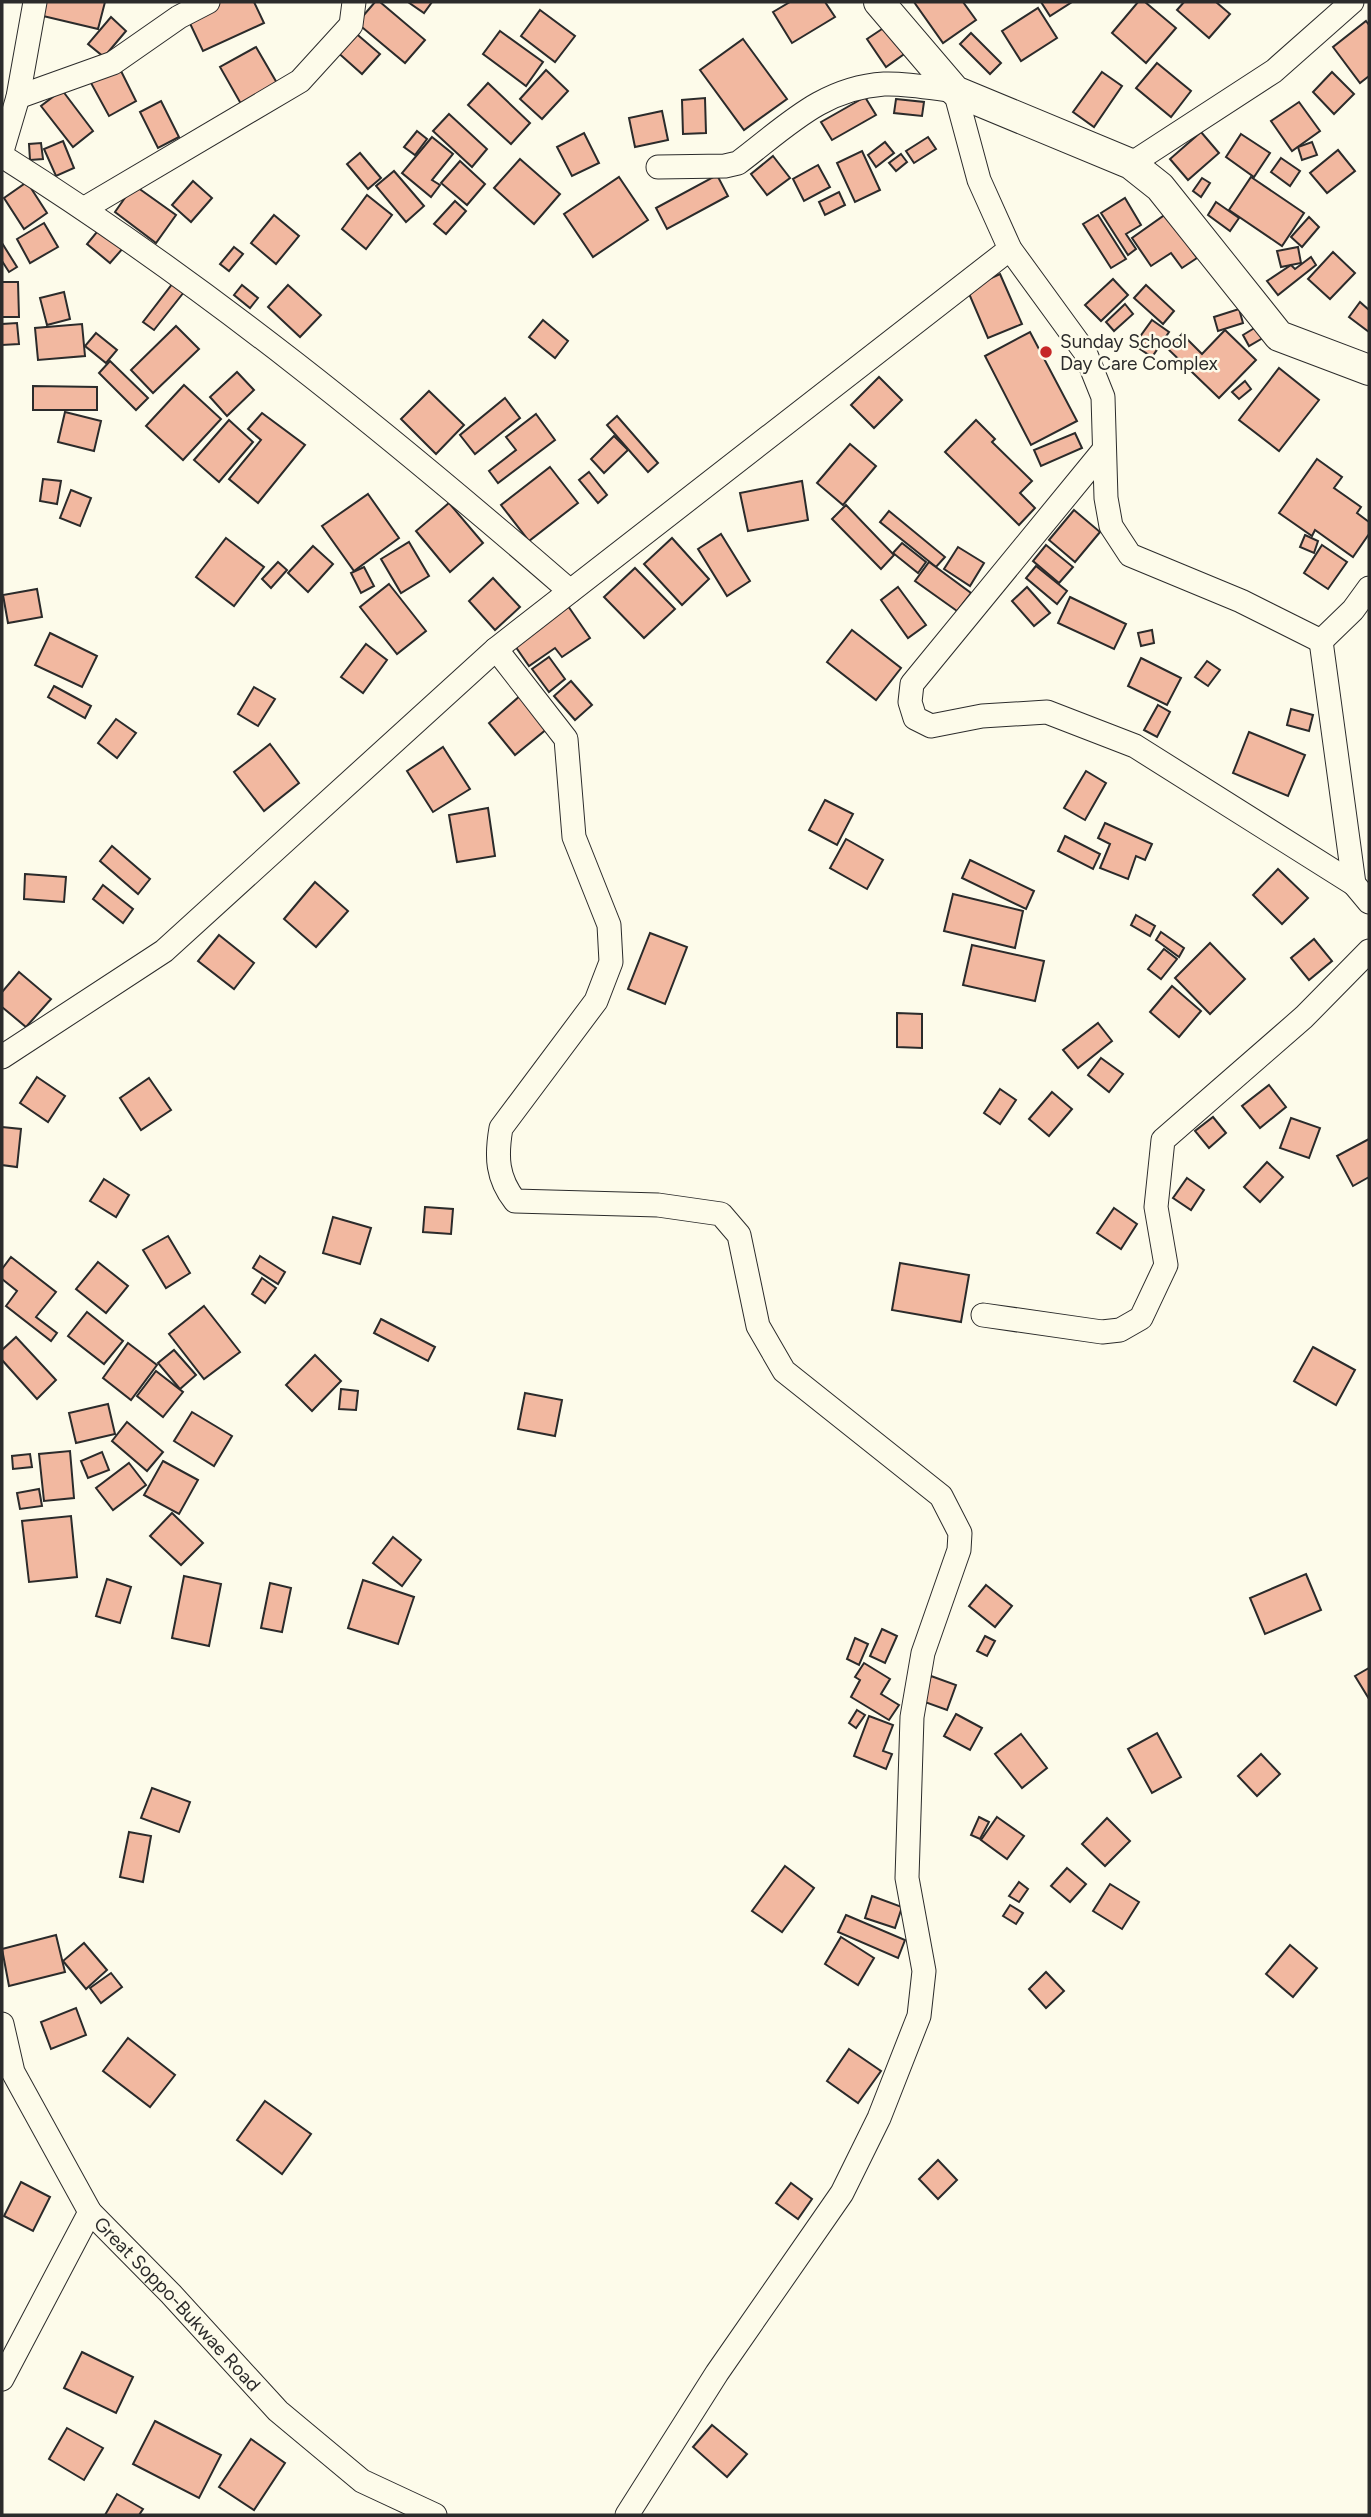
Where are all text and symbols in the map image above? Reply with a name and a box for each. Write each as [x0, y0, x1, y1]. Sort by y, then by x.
place label: Sunday School Day Care Complex [1060, 330, 1218, 375]
marker: Sunday School Day Care Complex [1038, 344, 1054, 360]
street label: Great Soppo-Bukwae Road [90, 2212, 266, 2396]

